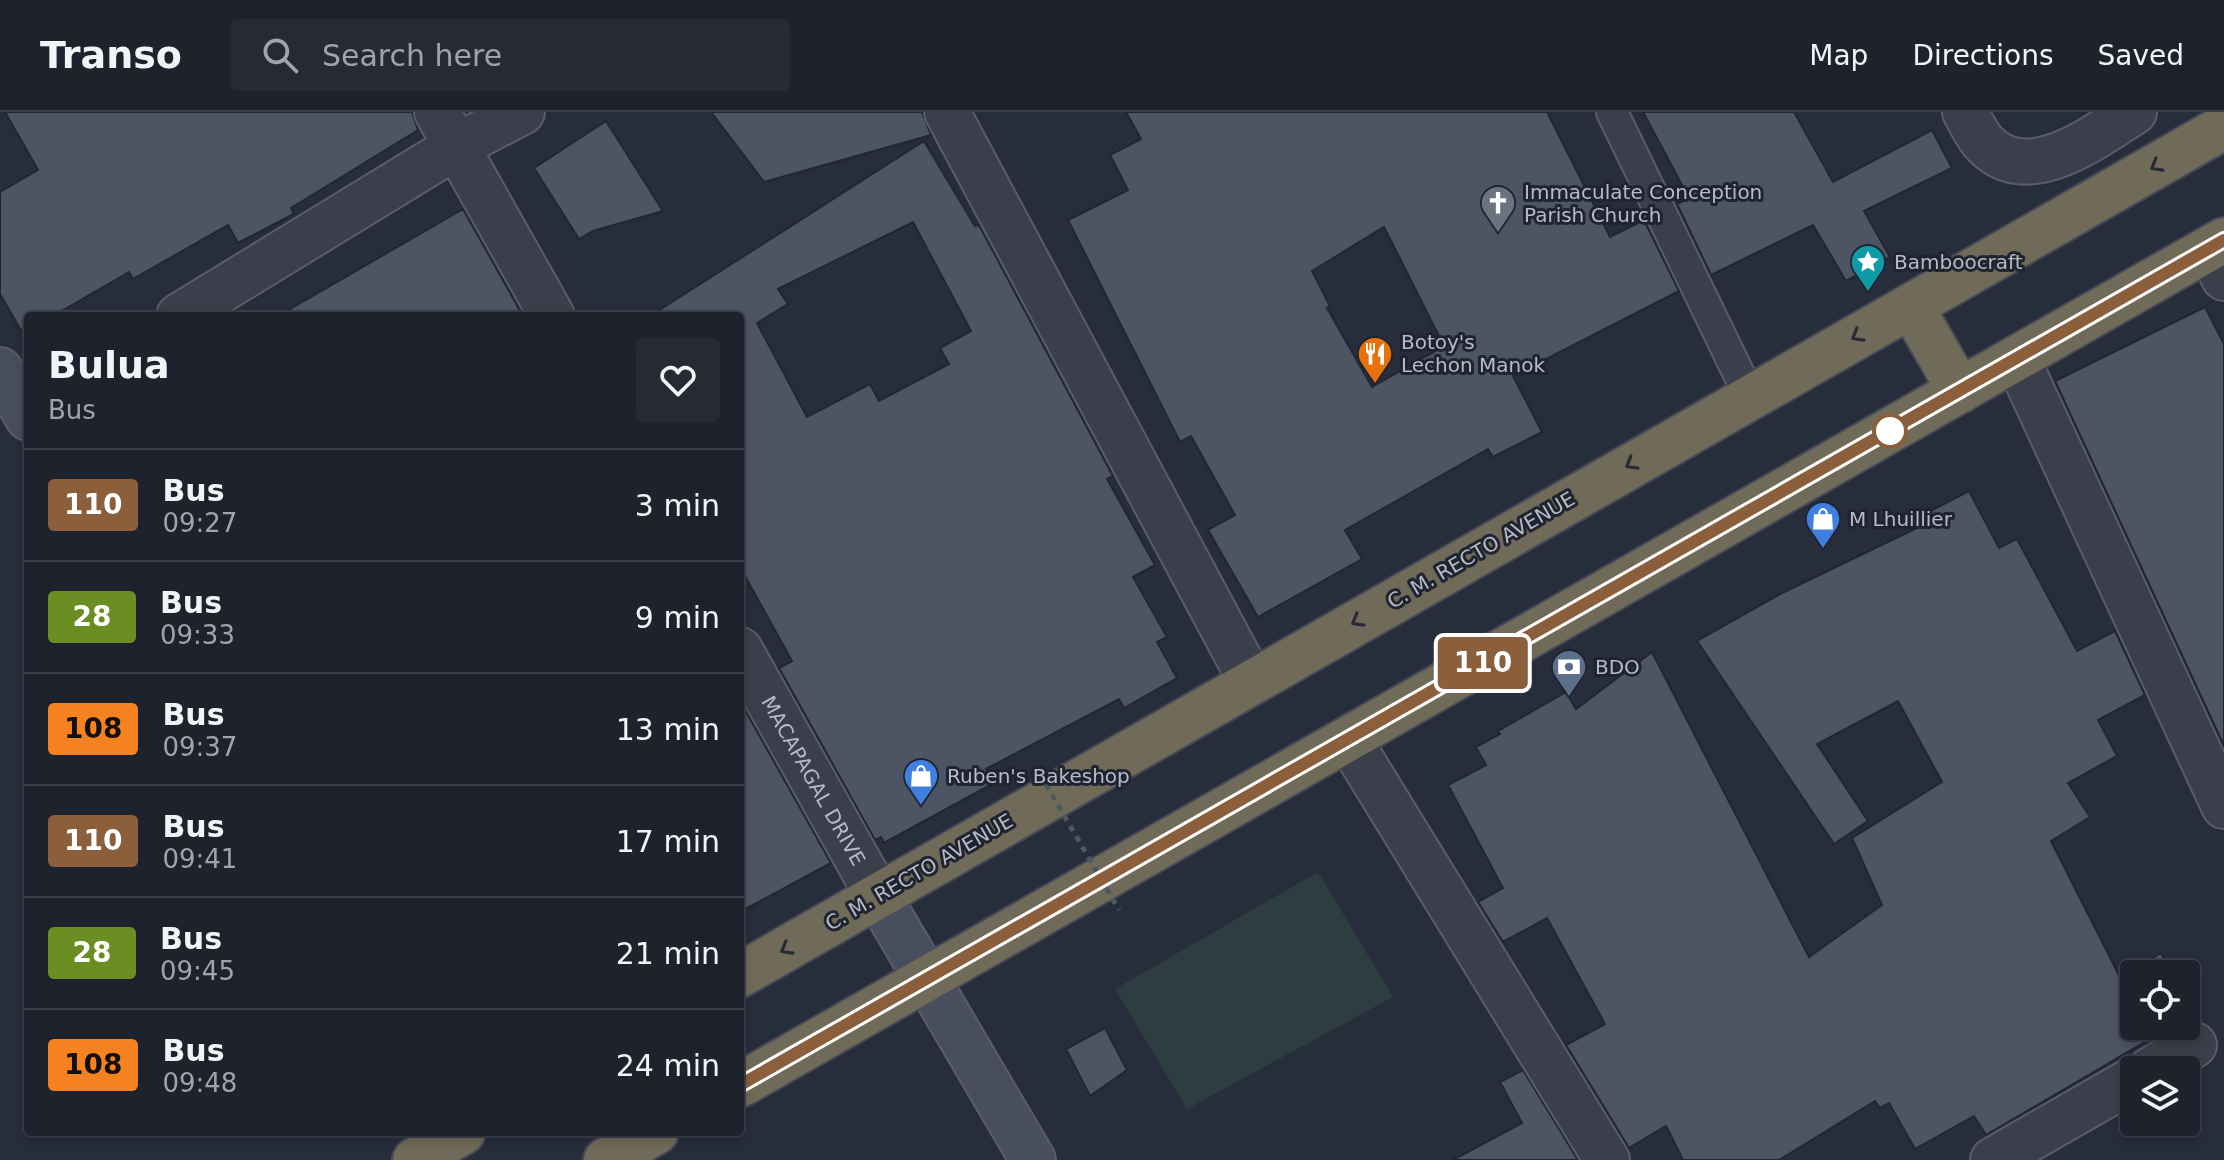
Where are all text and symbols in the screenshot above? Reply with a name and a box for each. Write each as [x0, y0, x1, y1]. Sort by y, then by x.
search box [230, 19, 790, 91]
text: Transo [40, 33, 182, 77]
icon: search [258, 33, 302, 77]
text: Search here [322, 38, 502, 73]
text: Map [1809, 39, 1868, 72]
text: Directions [1912, 39, 2053, 72]
text: Saved [2097, 39, 2184, 72]
one-way arrow [2150, 156, 2165, 172]
place label: Immaculate Conception Parish Church [1524, 180, 1762, 227]
church icon: Immaculate Conception Parish Church [1479, 184, 1517, 234]
place icon: Bamboocraft [1849, 243, 1887, 293]
place label: Bamboocraft [1894, 250, 2023, 274]
one-way arrow [1852, 326, 1866, 342]
place label: Botoy's Lechon Manok [1401, 330, 1545, 377]
restaurant icon: Botoy's Lechon Manok [1356, 335, 1394, 385]
button: heart [636, 338, 720, 422]
text: Bulua [48, 343, 170, 387]
text: Bus [48, 395, 96, 425]
unlabelled marker [1873, 414, 1907, 448]
one-way arrow [1625, 455, 1640, 470]
text: Bus [162, 473, 225, 508]
street label: C. M. RECTO AVENUE [1383, 487, 1579, 613]
text: 110 [64, 488, 122, 521]
text: 3 min [635, 488, 720, 523]
shop icon: M Lhuillier [1804, 500, 1842, 550]
place label: M Lhuillier [1849, 507, 1953, 531]
text: 09:27 [162, 508, 237, 538]
text: Bus [160, 585, 222, 620]
text: 28 [73, 600, 111, 633]
text: 9 min [635, 600, 720, 635]
one-way arrow [1351, 611, 1366, 627]
text: 09:33 [160, 620, 235, 650]
line badge: 110 [1437, 637, 1529, 689]
text: 110 [1454, 646, 1512, 679]
bank icon: BDO [1550, 648, 1588, 698]
place label: BDO [1595, 655, 1640, 679]
street label: MACAPAGAL DRIVE [756, 692, 870, 870]
text: Bus [162, 697, 225, 732]
text: 108 [64, 712, 122, 745]
text: 13 min [616, 712, 720, 747]
text: 09:37 [162, 732, 237, 762]
shop icon: Ruben's Bakeshop [902, 757, 940, 807]
place label: Ruben's Bakeshop [947, 764, 1130, 788]
text: Bus [162, 809, 225, 844]
street label: C. M. RECTO AVENUE [821, 809, 1017, 935]
text: 110 [64, 824, 122, 857]
text: 17 min [616, 824, 720, 859]
text: 09:41 [162, 844, 237, 874]
text: Bus [160, 921, 222, 956]
text: 28 [73, 936, 111, 969]
text: 21 min [616, 936, 720, 971]
one-way arrow [780, 939, 795, 955]
text: 09:45 [160, 956, 235, 986]
map controls [2120, 960, 2200, 1136]
button: locate [2120, 960, 2200, 1040]
text: Bus [162, 1033, 225, 1068]
text: 108 [64, 1048, 122, 1081]
text: 24 min [616, 1048, 720, 1083]
button: layers [2120, 1056, 2200, 1136]
text: 09:48 [162, 1068, 237, 1098]

